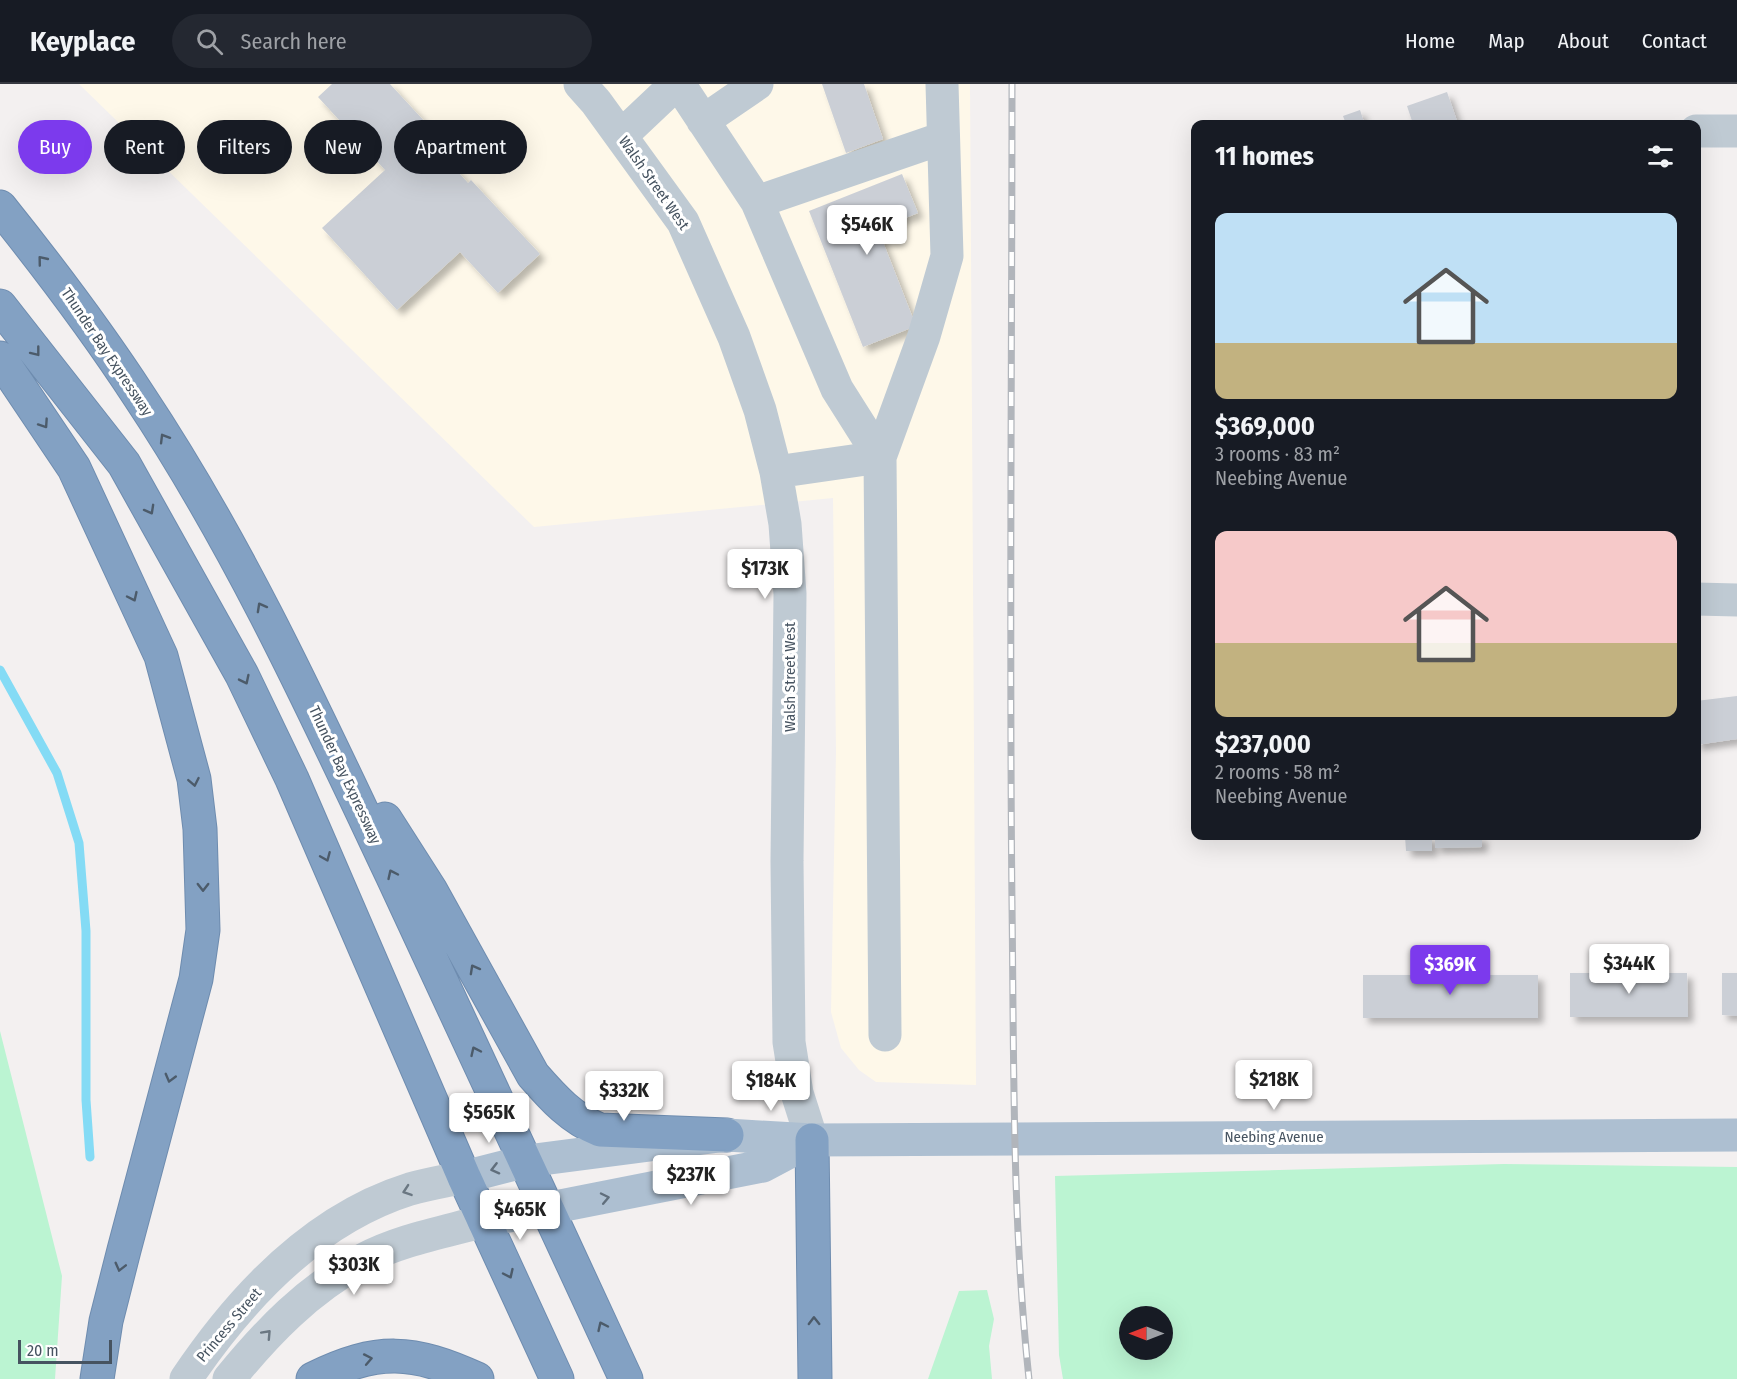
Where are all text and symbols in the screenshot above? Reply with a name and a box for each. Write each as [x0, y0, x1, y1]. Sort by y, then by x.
search box [172, 14, 592, 68]
text: Keyplace [30, 25, 136, 58]
icon: search [193, 25, 226, 58]
text: Search here [241, 28, 347, 55]
text: Home [1405, 28, 1455, 54]
text: Map [1488, 28, 1525, 54]
text: About [1558, 28, 1609, 54]
text: Contact [1642, 28, 1707, 54]
chip: Buy [18, 120, 92, 174]
chip: Rent [104, 120, 185, 174]
chip: Filters [197, 120, 292, 174]
chip: New [304, 120, 382, 174]
chip: Apartment [394, 120, 527, 174]
street label: Walsh Street West [615, 133, 693, 233]
icon: filters [1644, 140, 1677, 173]
text: 11 homes [1215, 141, 1314, 172]
pin: $546K [825, 205, 909, 256]
text: $546K [841, 212, 893, 236]
icon: home [1392, 252, 1500, 360]
one-way arrow [39, 255, 50, 266]
street label: Thunder Bay Expressway [58, 285, 157, 420]
one-way arrow [29, 345, 40, 356]
text: $369,000 [1215, 411, 1315, 442]
one-way arrow [37, 418, 48, 429]
one-way arrow [160, 434, 172, 444]
text: 3 rooms · 83 m² [1215, 442, 1340, 466]
text: Neebing Avenue [1215, 466, 1347, 490]
one-way arrow [142, 504, 154, 514]
pin: $173K [723, 549, 807, 600]
text: $173K [741, 556, 789, 580]
icon: home [1392, 570, 1500, 678]
one-way arrow [126, 591, 138, 602]
one-way arrow [257, 603, 268, 613]
street label: Walsh Street West [781, 622, 799, 732]
one-way arrow [237, 674, 249, 685]
street label: Thunder Bay Expressway [305, 703, 385, 847]
text: $237,000 [1215, 729, 1311, 760]
text: 2 rooms · 58 m² [1215, 760, 1340, 784]
one-way arrow [187, 777, 199, 787]
text: Neebing Avenue [1215, 784, 1347, 808]
one-way arrow [319, 851, 331, 862]
one-way arrow [387, 870, 399, 881]
one-way arrow [197, 883, 209, 892]
pin: $344K [1587, 944, 1671, 995]
pin: $369K [1408, 945, 1492, 996]
text: $344K [1603, 951, 1655, 975]
text: $369K [1424, 952, 1476, 976]
one-way arrow [470, 965, 481, 975]
one-way arrow [470, 1046, 482, 1057]
pin: $218K [1232, 1060, 1316, 1111]
pin: $184K [729, 1061, 813, 1112]
text: $218K [1249, 1067, 1299, 1091]
text: $184K [746, 1068, 796, 1092]
pin: $332K [582, 1071, 666, 1122]
one-way arrow [164, 1073, 177, 1083]
text: $332K [599, 1078, 649, 1102]
pin: $565K [447, 1093, 531, 1144]
text: $565K [463, 1100, 515, 1124]
street label: Neebing Avenue [1224, 1128, 1324, 1146]
pin: $237K [649, 1155, 733, 1206]
one-way arrow [491, 1161, 501, 1174]
text: $237K [667, 1162, 715, 1186]
one-way arrow [403, 1183, 413, 1196]
pin: $465K [478, 1190, 562, 1241]
one-way arrow [600, 1192, 610, 1205]
text: $465K [494, 1197, 546, 1221]
pin: $303K [312, 1245, 396, 1296]
text: $303K [328, 1252, 380, 1276]
one-way arrow [114, 1261, 127, 1271]
one-way arrow [501, 1268, 513, 1279]
street label: Princess Street [193, 1284, 265, 1366]
north arrow [1119, 1306, 1173, 1360]
map controls [1119, 1306, 1173, 1360]
one-way arrow [808, 1316, 820, 1325]
one-way arrow [597, 1321, 609, 1332]
one-way arrow [260, 1331, 271, 1341]
scale bar [18, 1337, 112, 1364]
text: 20 m [27, 1341, 58, 1360]
one-way arrow [362, 1353, 372, 1366]

